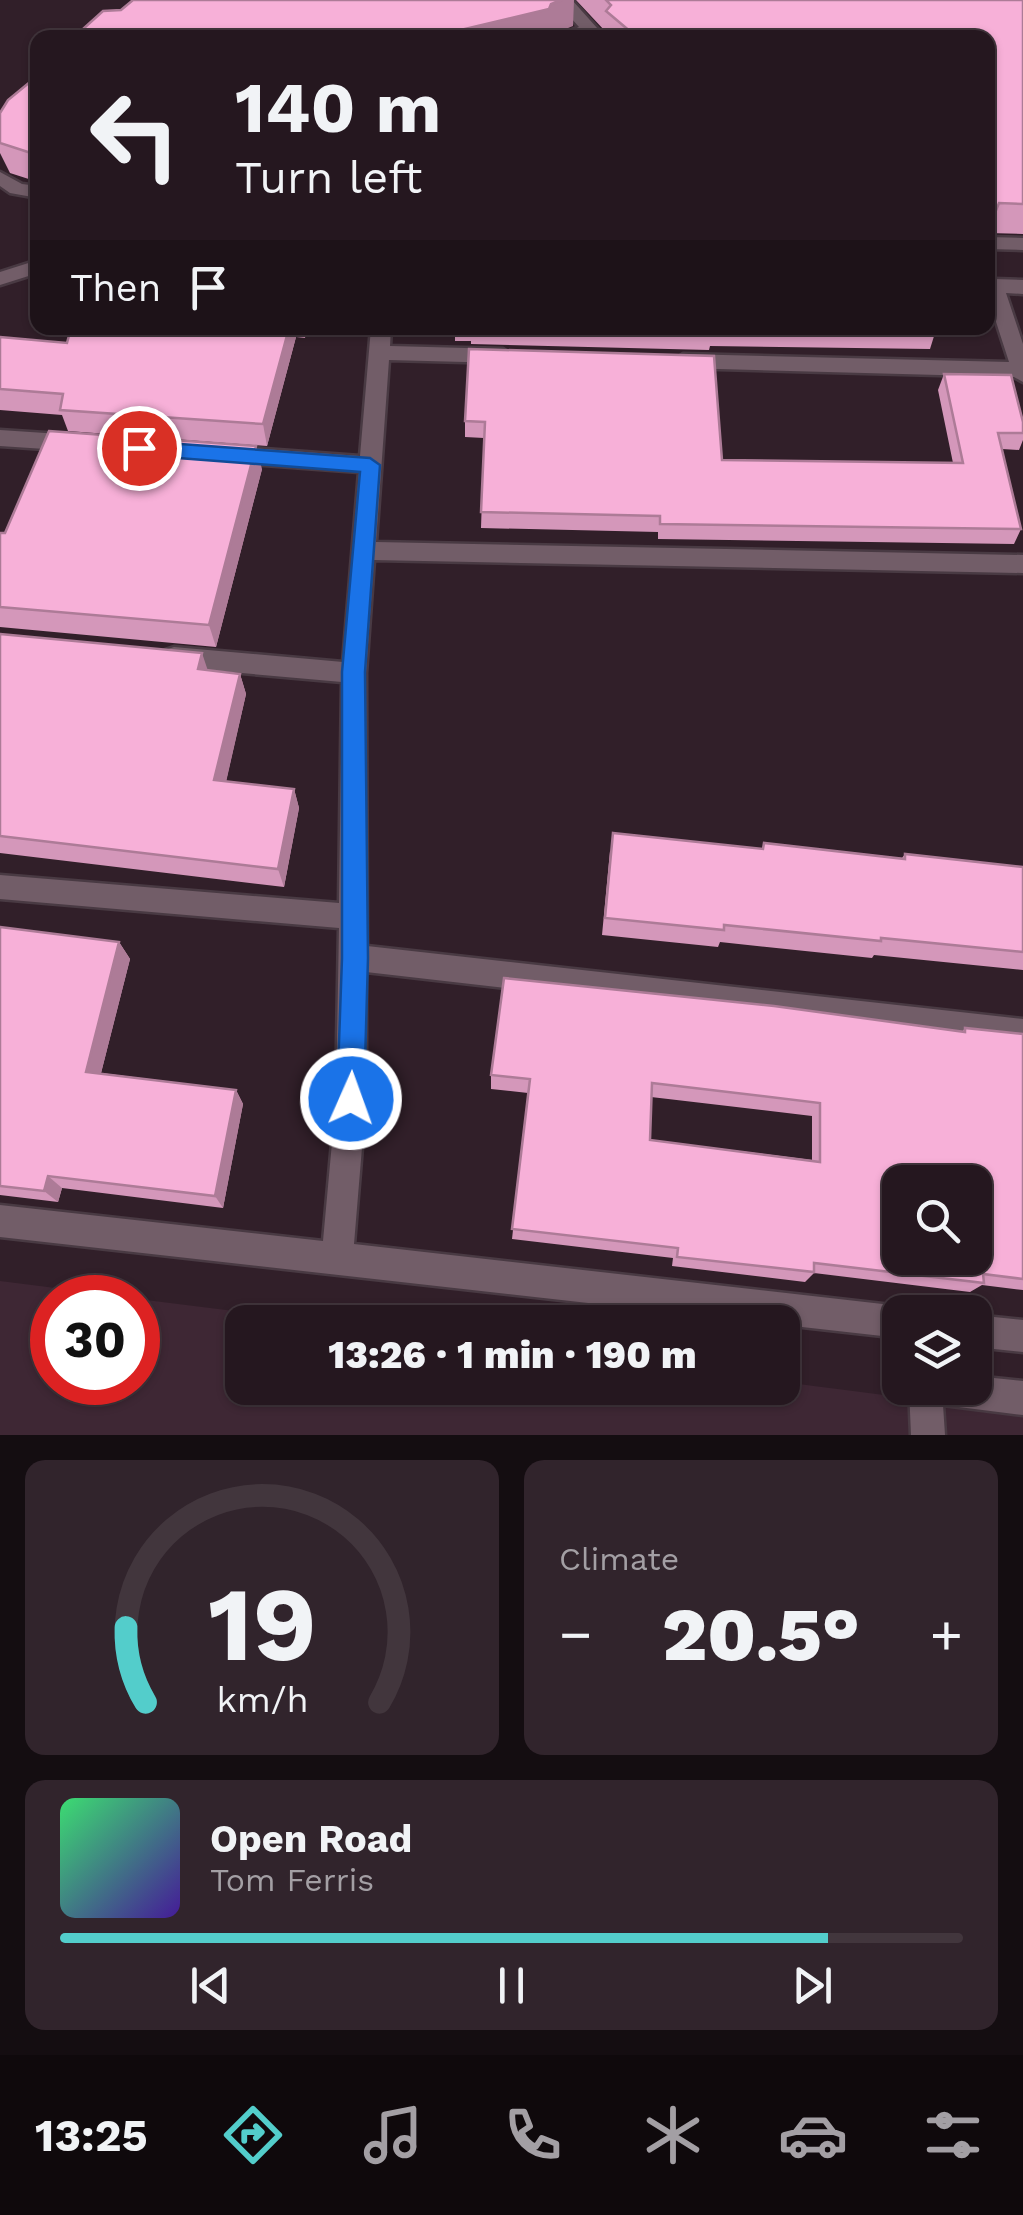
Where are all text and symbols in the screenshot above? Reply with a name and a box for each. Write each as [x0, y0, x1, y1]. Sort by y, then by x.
text: 140 m [235, 67, 441, 149]
icon: left [70, 70, 200, 200]
text: Turn left [235, 151, 422, 204]
icon: arrive [181, 260, 236, 315]
text: Then [70, 266, 161, 310]
pin [97, 406, 182, 491]
icon: arrive [112, 421, 167, 476]
position arrow [299, 1047, 403, 1151]
map controls [882, 1165, 992, 1405]
button: search [882, 1165, 992, 1275]
speed limit sign: 30 [30, 1275, 160, 1405]
button: layers [882, 1295, 992, 1405]
text: 13:26 · 1 min · 190 m [328, 1333, 697, 1377]
text: Climate [559, 1540, 679, 1578]
text: 19 [208, 1563, 316, 1685]
text: 20.5° [662, 1590, 860, 1678]
text: − [559, 1602, 592, 1666]
text: + [930, 1602, 963, 1666]
text: km/h [216, 1679, 308, 1721]
text: Open Road [210, 1817, 412, 1861]
text: Tom Ferris [210, 1861, 374, 1899]
icon: previous [183, 1958, 238, 2013]
icon: pause [484, 1958, 539, 2013]
icon: next [785, 1958, 840, 2013]
icon: directions [218, 2100, 288, 2170]
icon: music [358, 2100, 428, 2170]
icon: phone [498, 2100, 568, 2170]
icon: climate [638, 2100, 708, 2170]
icon: car [778, 2100, 848, 2170]
icon: filters [918, 2100, 988, 2170]
text: 13:25 [35, 2109, 148, 2162]

